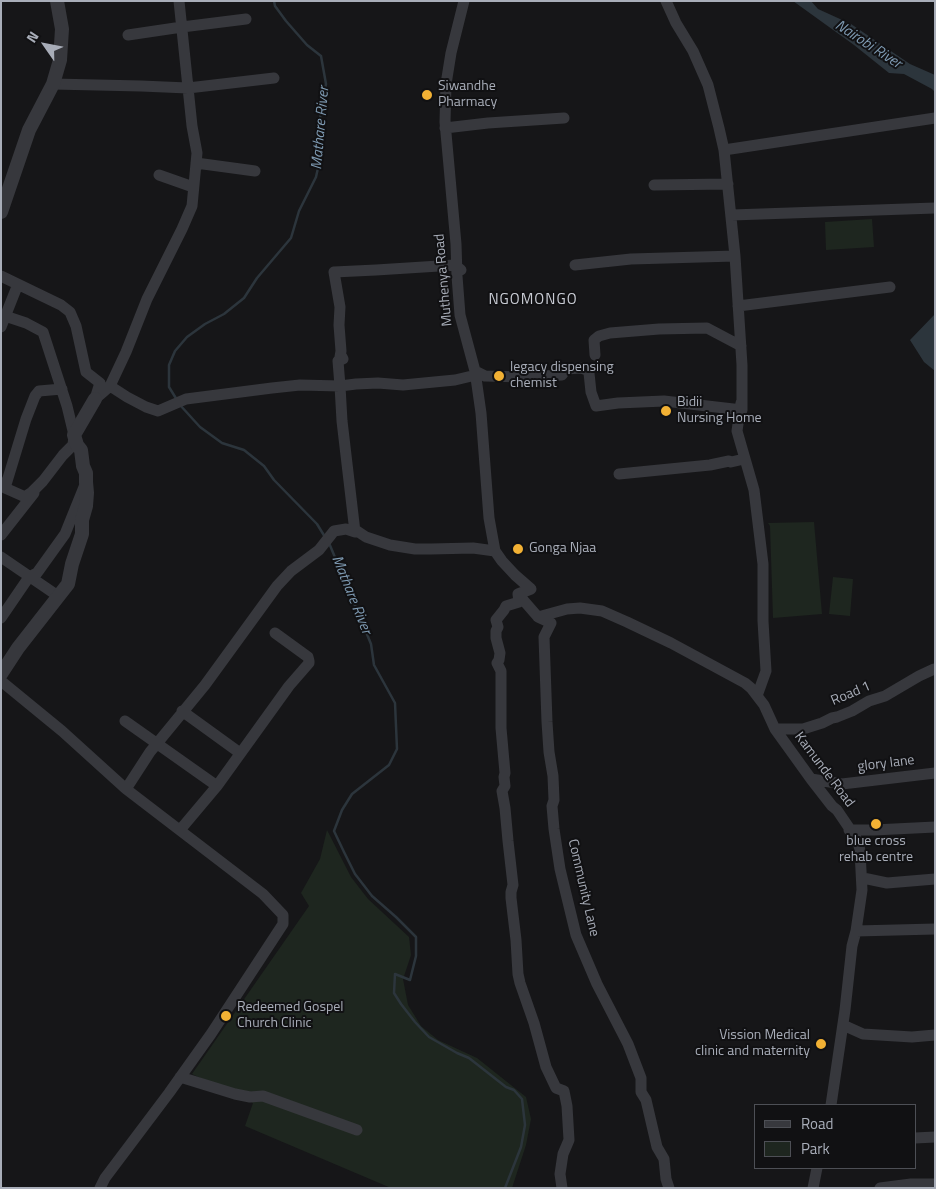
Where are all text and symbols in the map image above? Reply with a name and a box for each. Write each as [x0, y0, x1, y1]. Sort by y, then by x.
water label: Nairobi River [831, 17, 905, 73]
north arrow [20, 20, 70, 70]
text: N [21, 27, 43, 46]
place label: Siwandhe Pharmacy [438, 79, 497, 111]
water label: Mathare River [308, 86, 334, 170]
marker: Siwandhe Pharmacy [420, 88, 434, 102]
street label: Muthenya Road [432, 233, 456, 327]
district label: NGOMONGO [487, 291, 579, 309]
place label: legacy dispensing chemist [510, 360, 614, 392]
marker: legacy dispensing chemist [492, 369, 506, 383]
place label: Bidii Nursing Home [677, 395, 762, 428]
marker: Bidii Nursing Home [659, 404, 673, 418]
place label: Gonga Njaa [529, 541, 596, 557]
marker: Gonga Njaa [511, 542, 525, 556]
water label: Mathare River [327, 553, 375, 637]
street label: Road 1 [829, 678, 873, 710]
street label: Kamunde Road [790, 729, 858, 811]
street label: glory lane [857, 752, 915, 776]
marker: blue cross rehab centre [869, 817, 883, 831]
place label: blue cross rehab centre [839, 834, 913, 866]
street label: Community Lane [564, 838, 602, 938]
place label: Redeemed Gospel Church Clinic [237, 1000, 344, 1032]
marker: Redeemed Gospel Church Clinic [219, 1009, 233, 1023]
place label: Vission Medical clinic and maternity [695, 1028, 810, 1060]
marker: Vission Medical clinic and maternity [814, 1037, 828, 1051]
legend [754, 1104, 916, 1169]
text: Road [801, 1112, 833, 1135]
text: Park [801, 1137, 830, 1160]

